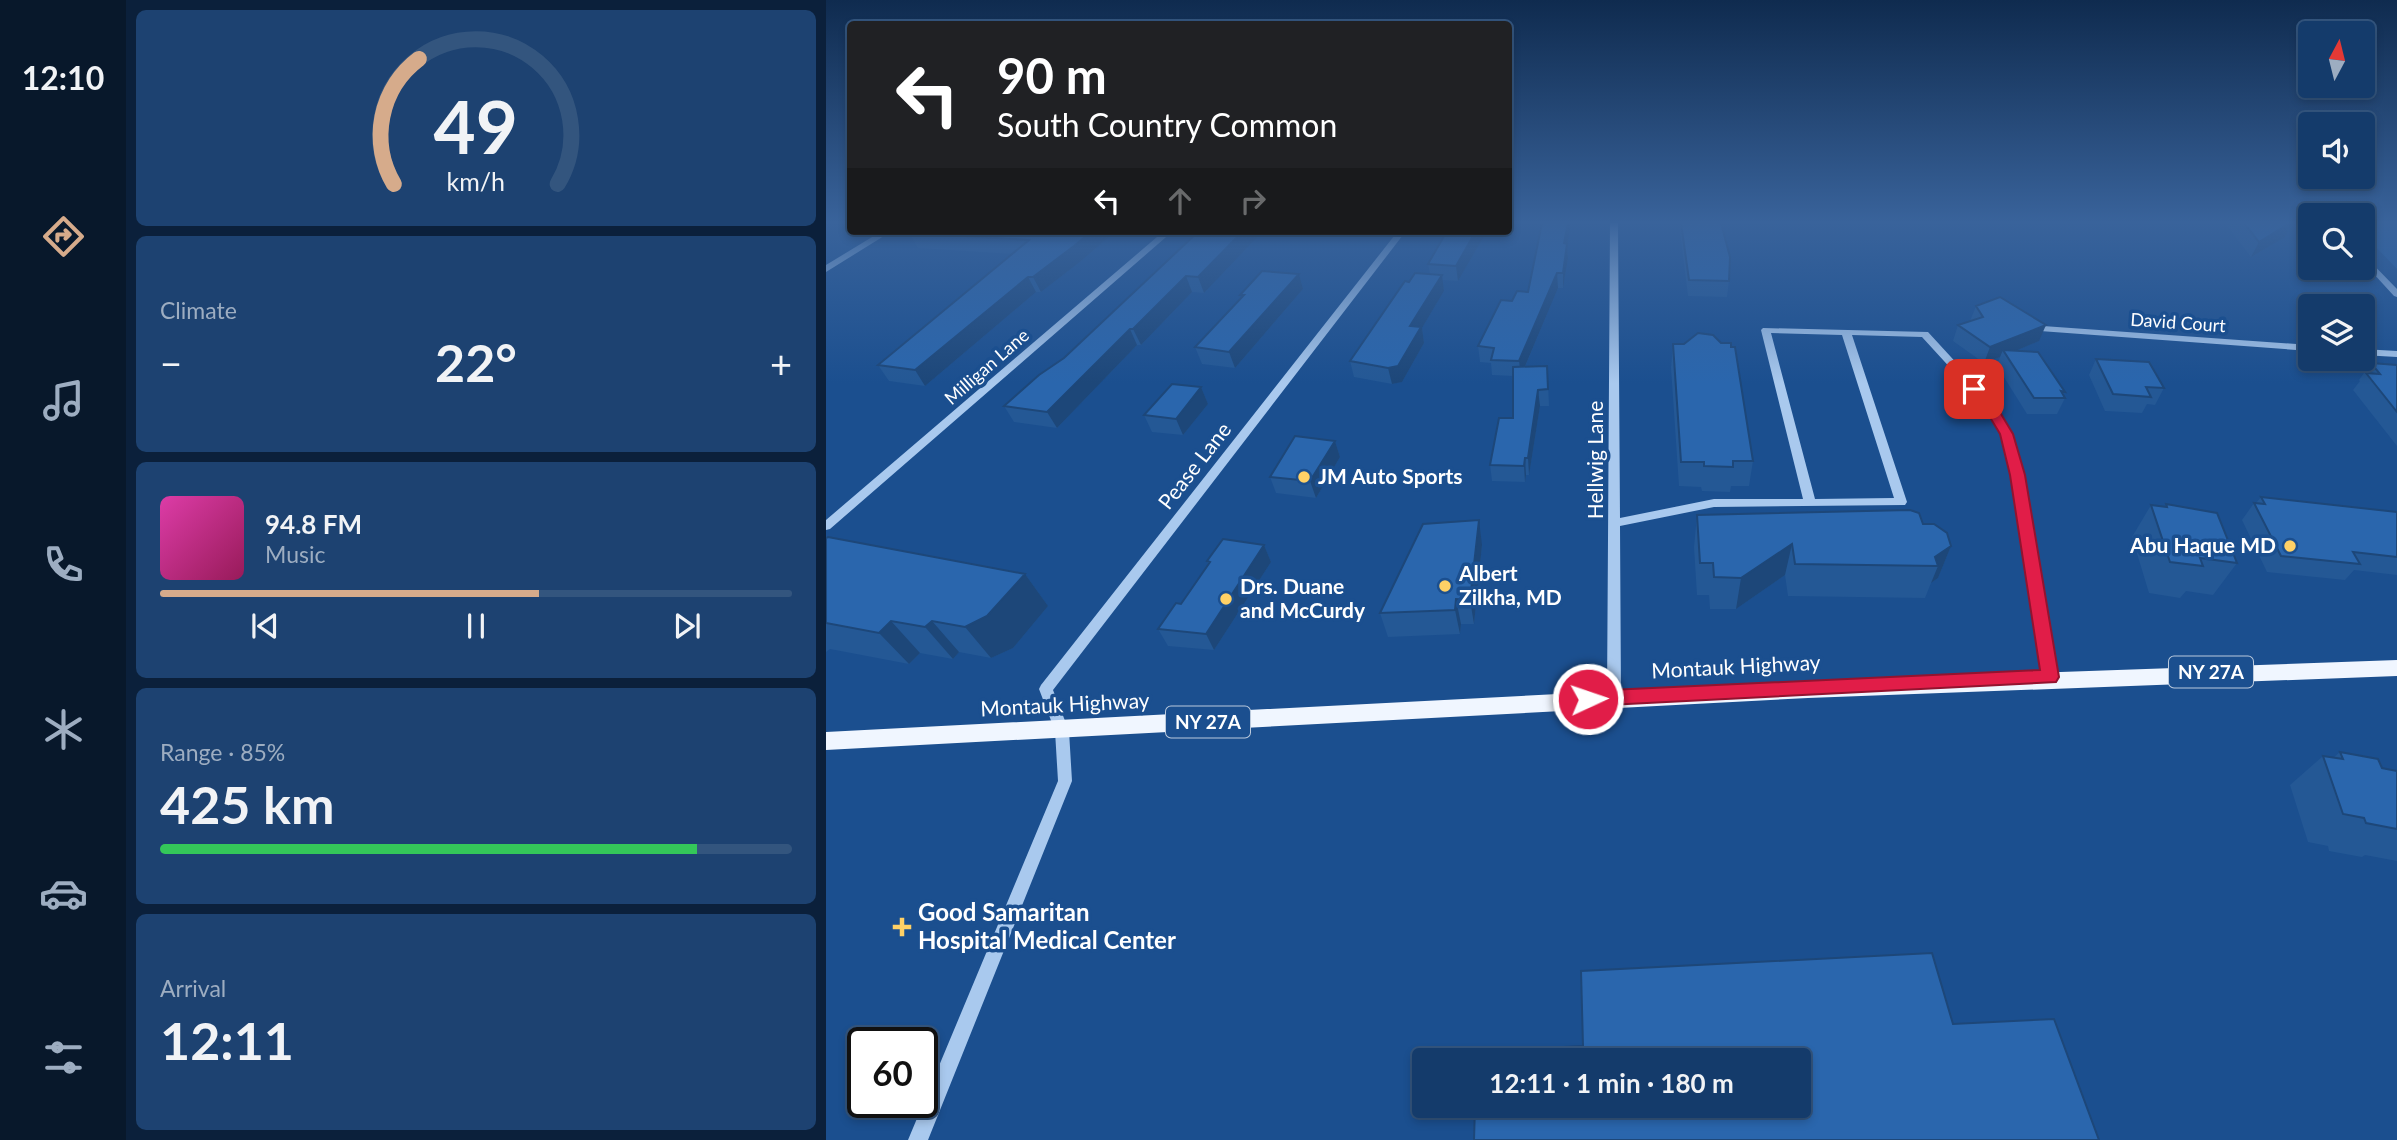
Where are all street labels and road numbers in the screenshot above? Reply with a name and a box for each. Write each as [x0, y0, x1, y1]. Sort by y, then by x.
street label: David Court [2130, 308, 2227, 336]
street label: Milligan Lane [940, 324, 1033, 409]
street label: Hellwig Lane [1582, 401, 1607, 519]
street label: Pease Lane [1152, 417, 1235, 513]
street label: Montauk Highway [1651, 649, 1821, 682]
road number: NY 27A [2169, 656, 2253, 688]
street label: Montauk Highway [980, 687, 1150, 720]
road number: NY 27A [1166, 706, 1250, 737]

